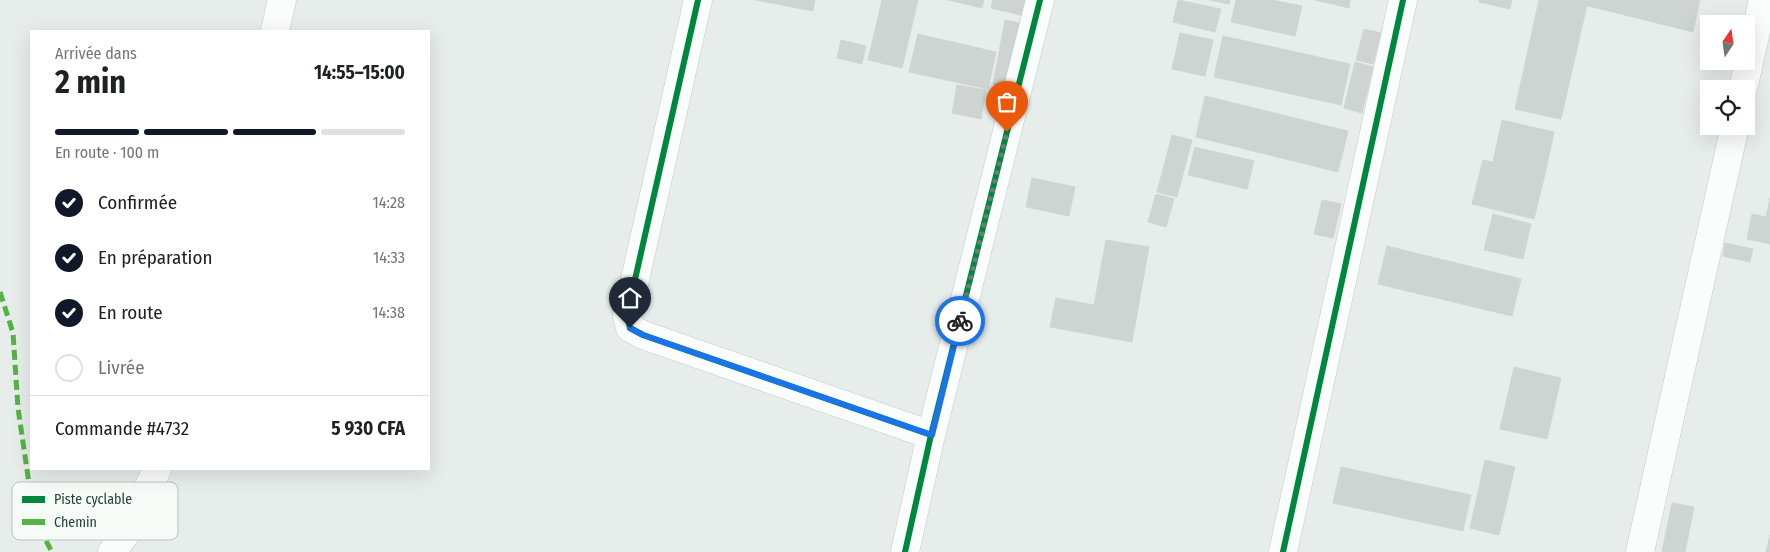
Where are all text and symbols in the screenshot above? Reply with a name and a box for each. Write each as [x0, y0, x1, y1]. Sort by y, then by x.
north arrow [1700, 15, 1755, 70]
map controls [1700, 15, 1755, 135]
text: Arrivée dans [55, 44, 137, 63]
text: 14:55–15:00 [314, 61, 405, 84]
text: 2 min [55, 63, 126, 101]
button: locate [1700, 80, 1755, 135]
pin [986, 81, 1028, 132]
icon: bag [993, 88, 1021, 116]
text: En route · 100 m [55, 143, 159, 162]
icon: check [55, 189, 83, 217]
text: Confirmée [98, 191, 177, 214]
text: 14:28 [373, 193, 405, 212]
icon: check [55, 244, 83, 272]
text: En préparation [98, 246, 212, 269]
text: 14:33 [373, 248, 405, 267]
pin [609, 277, 651, 328]
icon: home [616, 284, 644, 312]
courier [935, 296, 985, 346]
icon: check [55, 299, 83, 327]
text: En route [98, 301, 163, 324]
text: 14:38 [372, 303, 405, 322]
icon: bike [946, 307, 974, 335]
text: Livrée [98, 356, 145, 379]
text: Commande #4732 [55, 417, 189, 440]
text: 5 930 CFA [331, 417, 405, 440]
legend [12, 482, 178, 540]
text: Piste cyclable [54, 491, 132, 508]
text: Chemin [54, 514, 97, 531]

